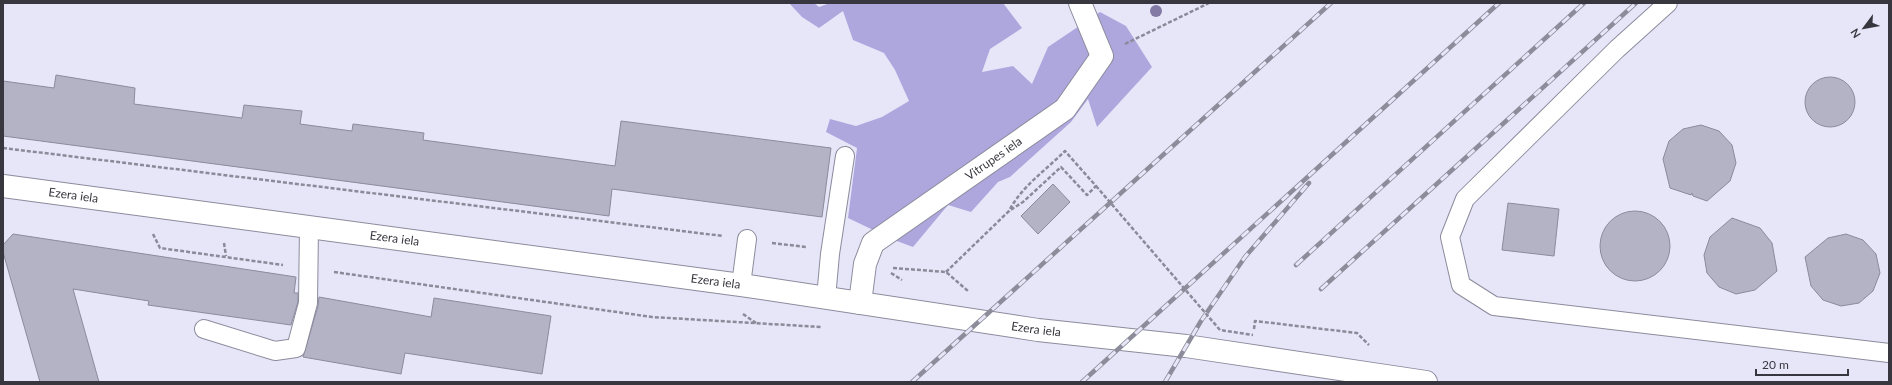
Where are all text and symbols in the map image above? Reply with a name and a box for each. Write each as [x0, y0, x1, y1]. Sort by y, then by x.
north arrow [1844, 8, 1884, 48]
text: N [1847, 27, 1863, 41]
street label: Vitrupes iela [962, 133, 1025, 183]
street label: Ezera iela [48, 184, 99, 206]
street label: Ezera iela [369, 227, 420, 249]
street label: Ezera iela [690, 270, 741, 292]
street label: Ezera iela [1010, 318, 1062, 339]
scale bar [1756, 351, 1848, 377]
text: 20 m [1762, 357, 1789, 372]

